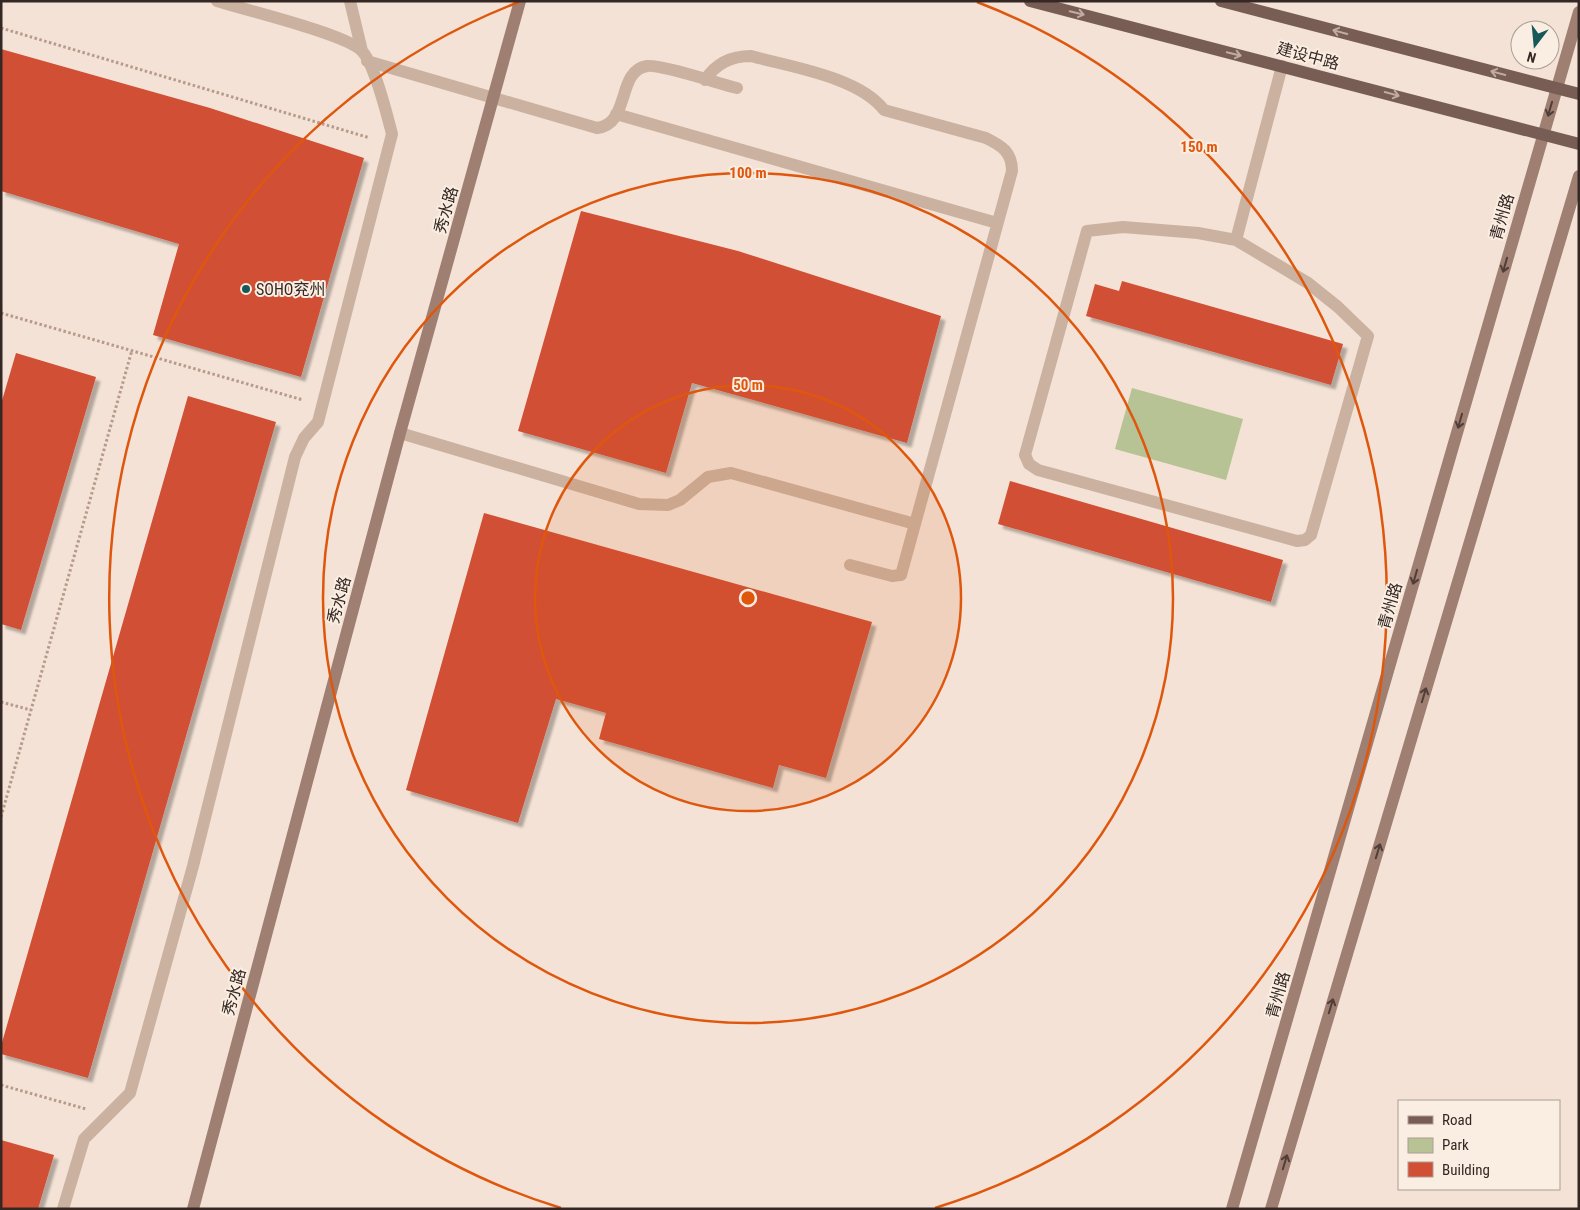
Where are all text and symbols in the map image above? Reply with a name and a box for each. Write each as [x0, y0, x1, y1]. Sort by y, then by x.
one-way arrow [1068, 9, 1084, 18]
north arrow [1510, 20, 1560, 70]
one-way arrow [1333, 27, 1349, 36]
street label: 建设中路 [1275, 39, 1341, 73]
one-way arrow [1226, 49, 1242, 59]
text: N [1525, 49, 1538, 66]
one-way arrow [1490, 68, 1506, 77]
one-way arrow [1383, 90, 1399, 100]
one-way arrow [1545, 100, 1555, 116]
text: 150 m [1180, 138, 1218, 156]
text: 100 m [729, 164, 767, 182]
street label: 秀水路 [430, 184, 462, 236]
street label: 青州路 [1486, 191, 1518, 243]
one-way arrow [1500, 256, 1510, 272]
place label: SOHO兖州 [256, 280, 325, 299]
marker: SOHO兖州 [240, 283, 252, 295]
text: 50 m [733, 376, 763, 394]
one-way arrow [1455, 413, 1465, 429]
one-way arrow [1410, 569, 1420, 585]
street label: 秀水路 [324, 574, 354, 626]
street label: 青州路 [1374, 580, 1406, 632]
centre of rings [739, 589, 757, 607]
one-way arrow [1420, 687, 1430, 703]
one-way arrow [1373, 843, 1383, 859]
street label: 秀水路 [219, 966, 249, 1018]
street label: 青州路 [1262, 969, 1294, 1021]
one-way arrow [1327, 999, 1337, 1015]
legend [1398, 1100, 1560, 1190]
text: Road [1442, 1111, 1472, 1129]
text: Park [1442, 1136, 1469, 1154]
one-way arrow [1280, 1154, 1290, 1170]
text: Building [1442, 1161, 1490, 1179]

